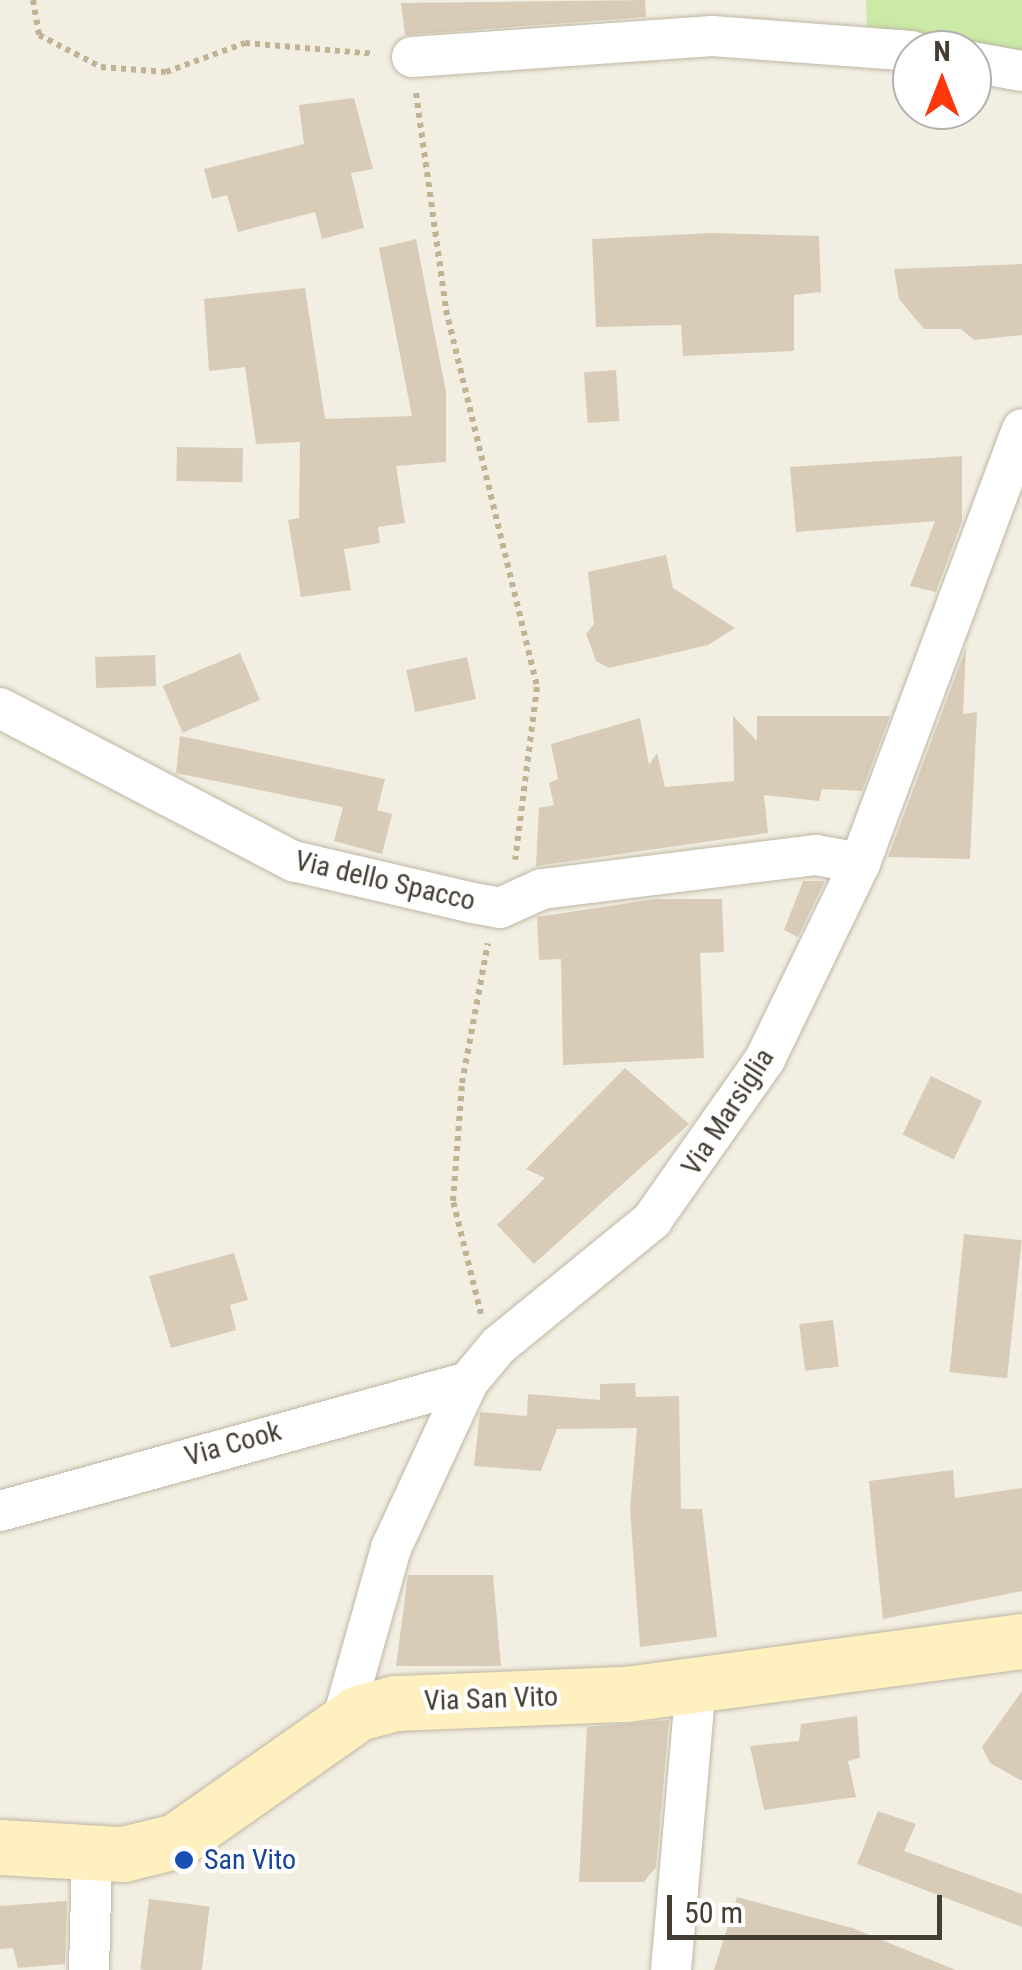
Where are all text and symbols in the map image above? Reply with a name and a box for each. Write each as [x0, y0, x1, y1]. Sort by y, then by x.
north arrow [892, 30, 992, 130]
text: N [933, 35, 951, 68]
street label: Via dello Spacco [292, 844, 478, 918]
street label: Via Marsiglia [675, 1042, 781, 1182]
street label: Via Cook [181, 1414, 285, 1474]
street label: Via San Vito [423, 1680, 559, 1718]
place label: San Vito [204, 1843, 296, 1877]
marker: San Vito [173, 1849, 195, 1871]
scale bar [672, 1875, 947, 1937]
text: 50 m [684, 1895, 743, 1930]

